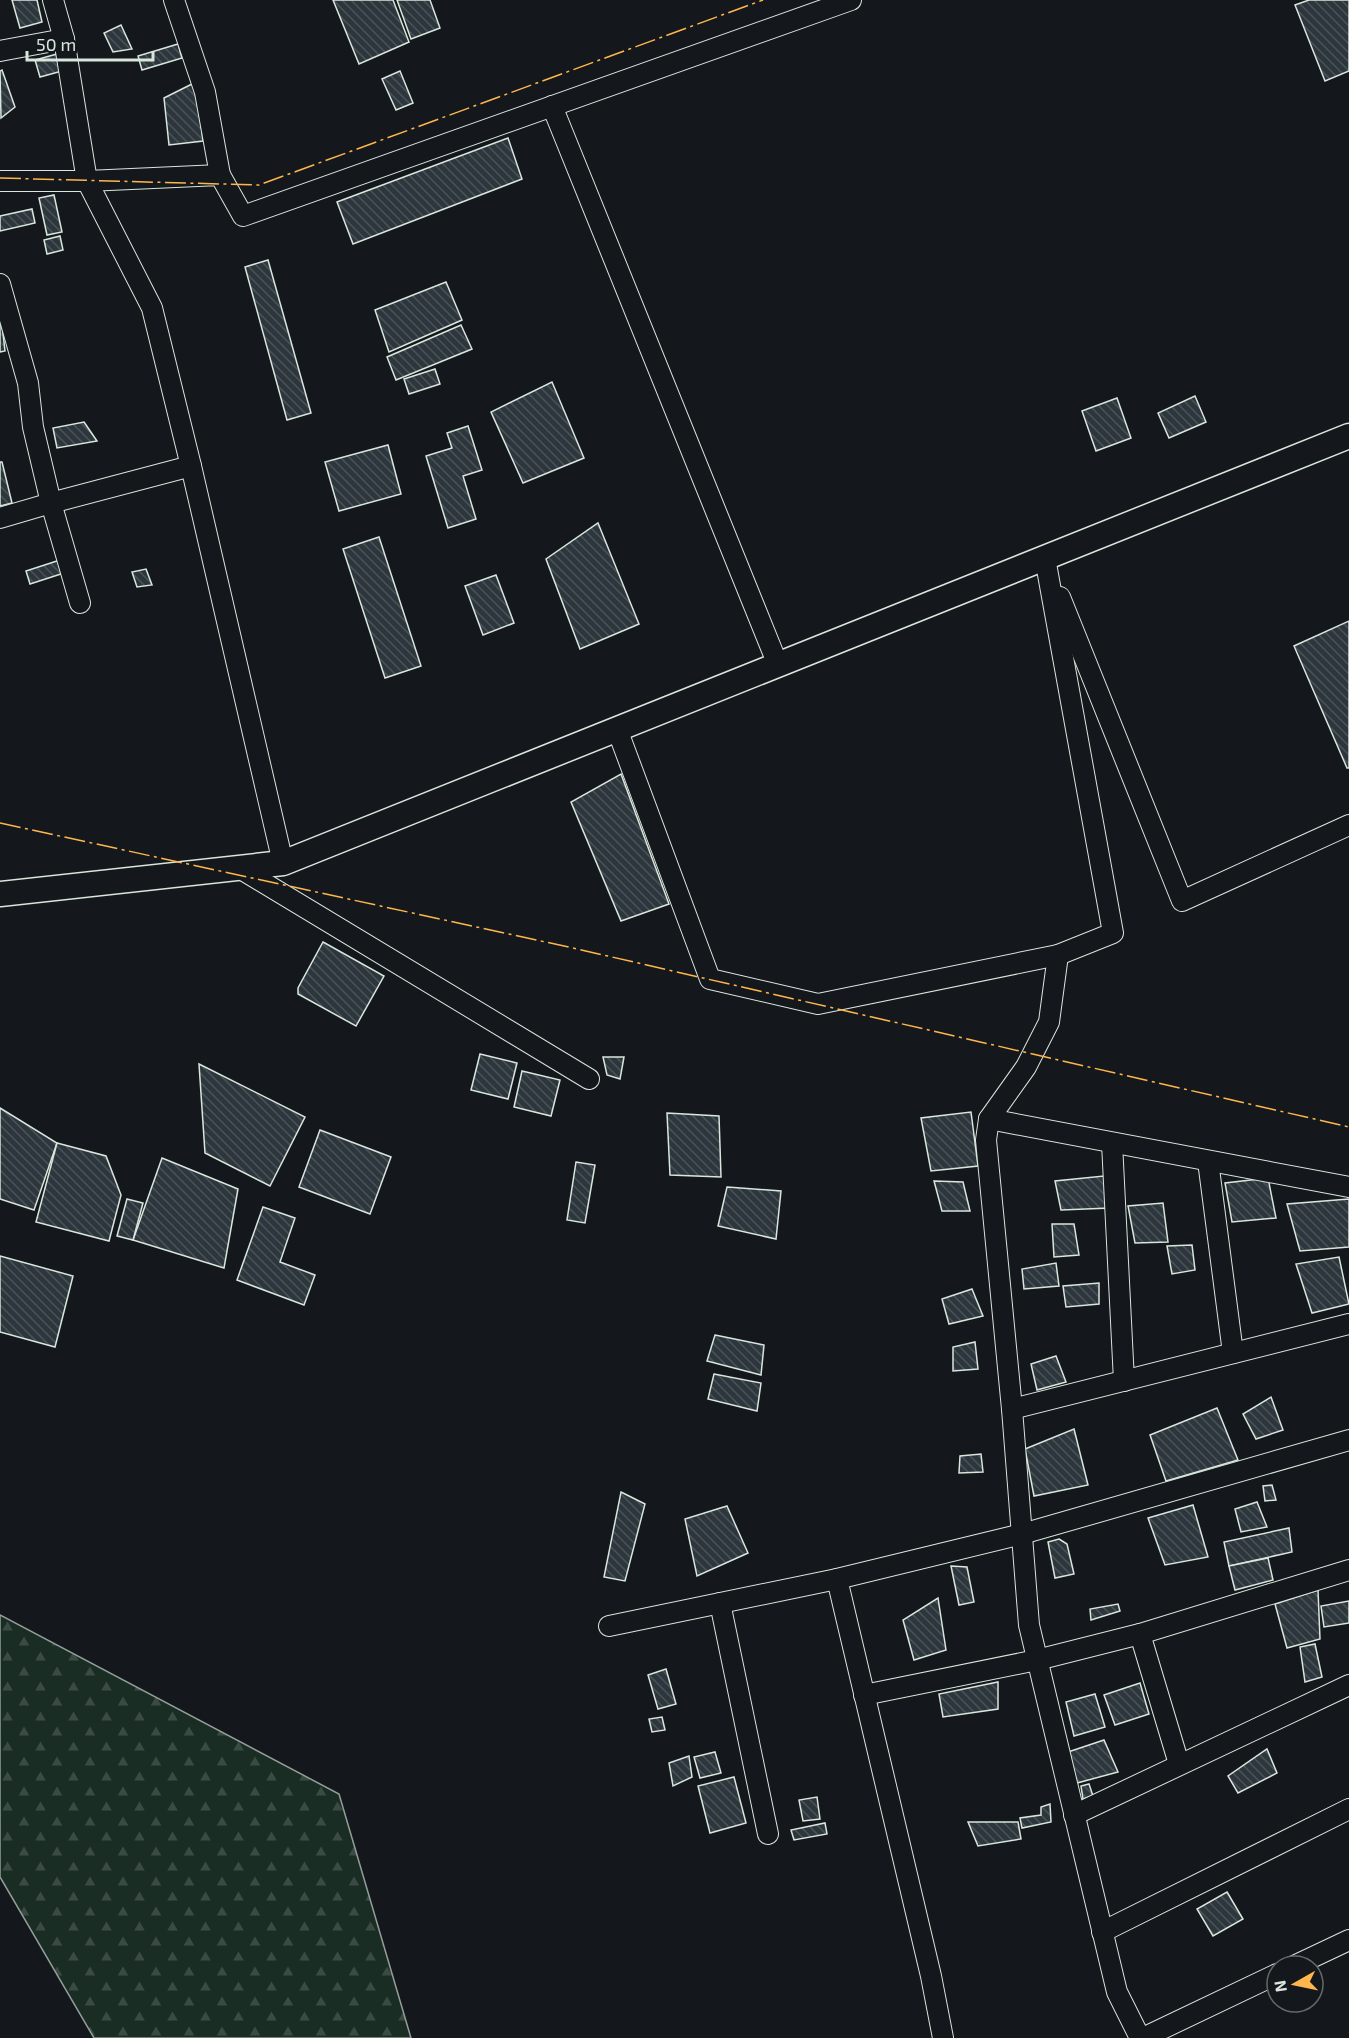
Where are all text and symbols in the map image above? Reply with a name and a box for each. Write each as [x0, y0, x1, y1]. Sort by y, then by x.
scale bar [27, 24, 153, 62]
text: 50 m [36, 33, 76, 55]
north arrow [1265, 1954, 1325, 2014]
text: N [1269, 1979, 1290, 1994]

